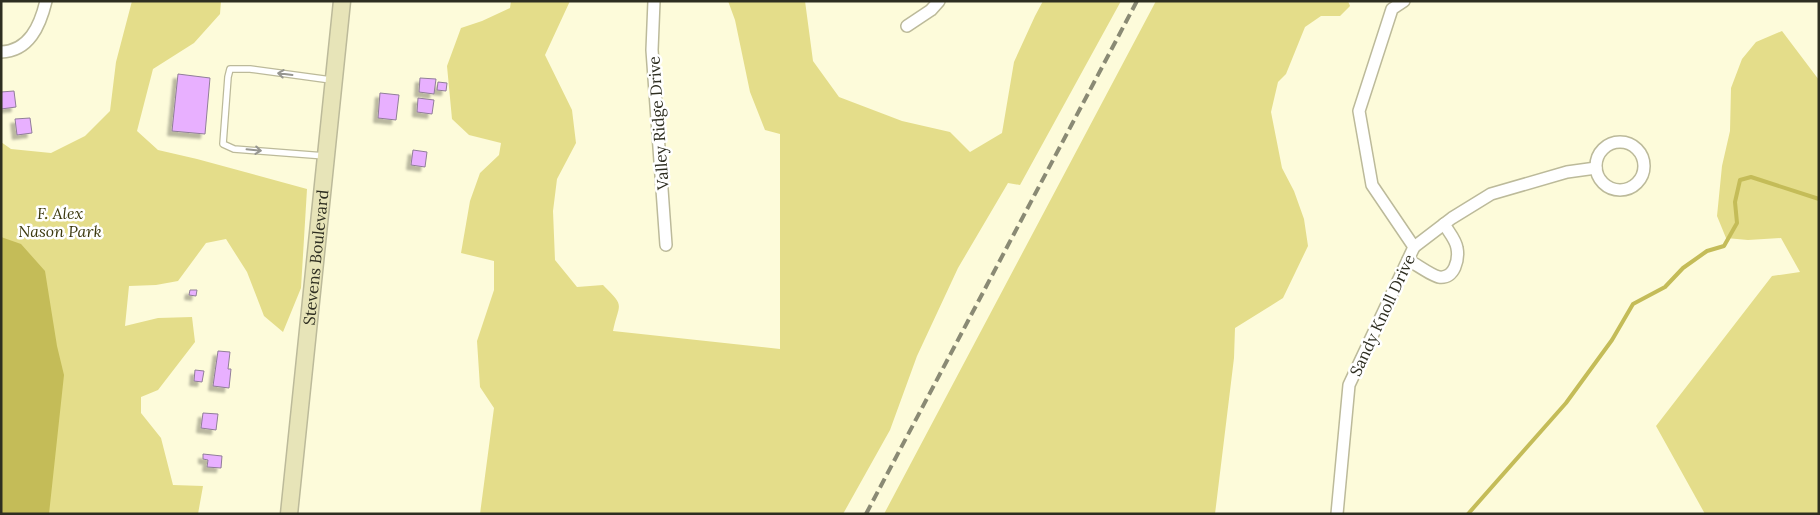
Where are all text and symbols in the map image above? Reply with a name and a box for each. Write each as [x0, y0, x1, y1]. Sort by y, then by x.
street label: Valley Ridge Drive [643, 55, 673, 192]
one-way arrow [278, 69, 294, 79]
one-way arrow [246, 146, 262, 155]
street label: Stevens Boulevard [299, 188, 333, 326]
park label: F. Alex Nason Park [18, 203, 102, 241]
street label: Sandy Knoll Drive [1345, 251, 1419, 379]

